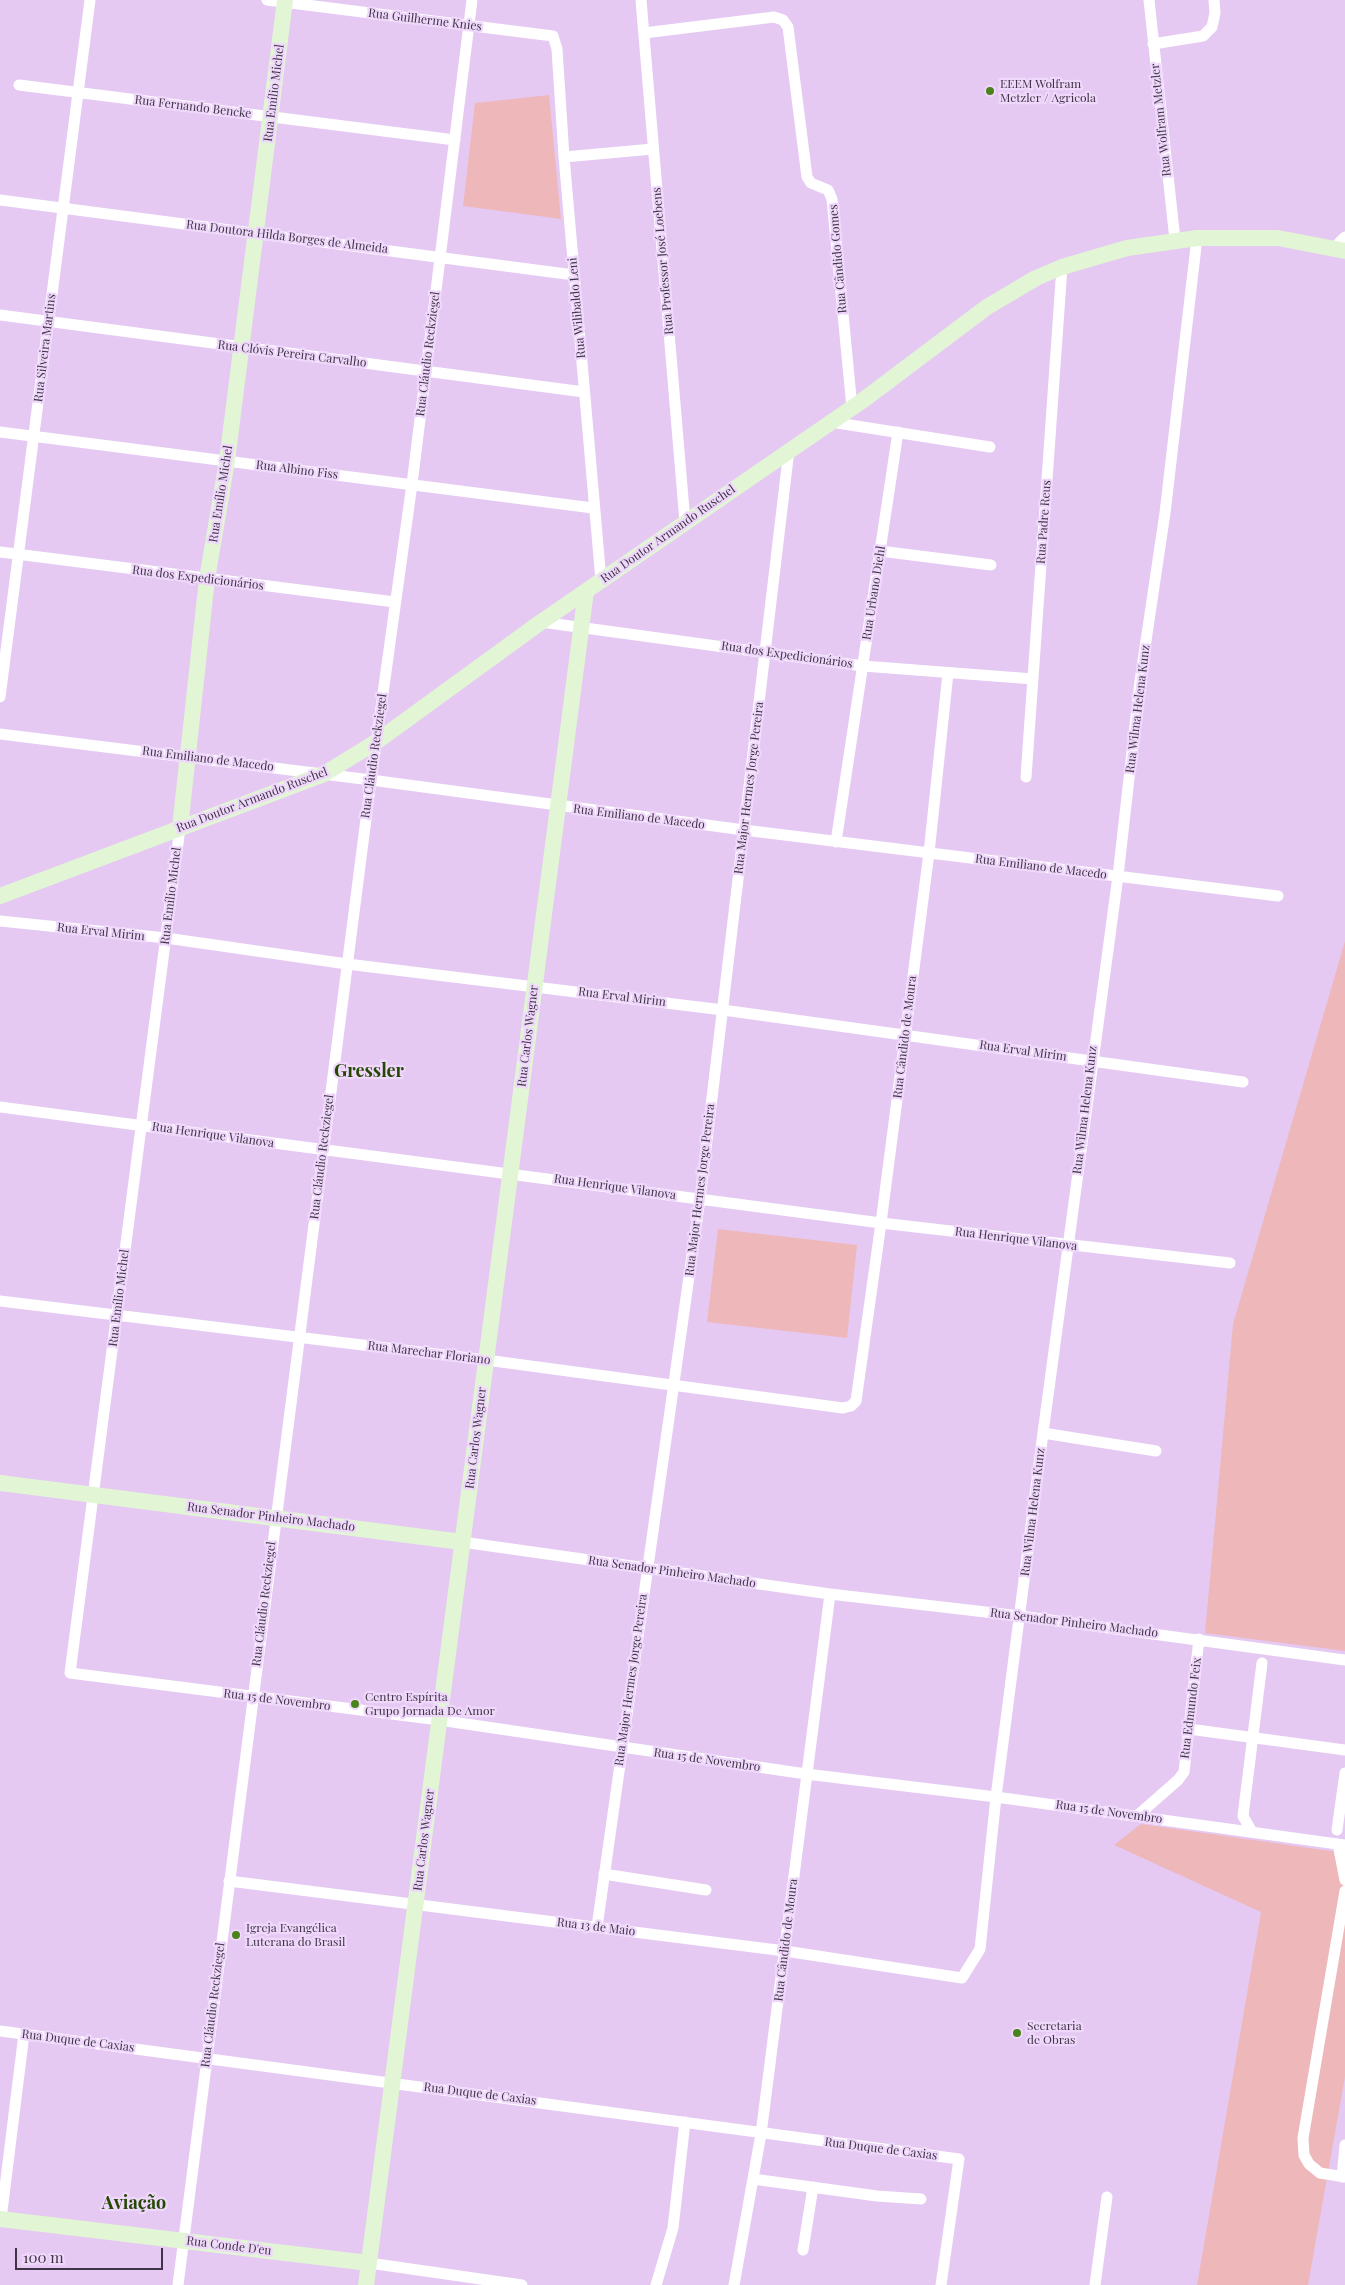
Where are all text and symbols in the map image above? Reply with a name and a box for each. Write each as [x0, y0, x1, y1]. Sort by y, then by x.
street label: Rua Guilherme Knies [367, 6, 483, 34]
street label: Rua Emílio Michel [261, 43, 287, 143]
street label: Rua Wolfram Metzler [1148, 63, 1174, 177]
place label: EEEM Wolfram Metzler / Agricola [1000, 77, 1096, 105]
marker: EEEM Wolfram Metzler / Agricola [984, 85, 996, 97]
street label: Rua Fernando Bencke [134, 93, 252, 121]
street label: Rua Professor José Loebens [649, 187, 677, 335]
street label: Rua Cândido Gomes [826, 204, 850, 314]
street label: Rua Doutora Hilda Borges de Almeida [185, 217, 389, 257]
street label: Rua Wilibaldo Leni [565, 257, 589, 359]
street label: Rua Cláudio Reckziegel [413, 291, 443, 417]
street label: Rua Silveira Martins [31, 293, 59, 403]
street label: Rua Clóvis Pereira Carvalho [217, 338, 367, 370]
street label: Rua Emílio Michel [206, 444, 236, 544]
street label: Rua Albino Fiss [255, 458, 339, 482]
street label: Rua Padre Reus [1034, 480, 1054, 564]
street label: Rua Doutor Armando Ruschel [598, 482, 738, 586]
street label: Rua Urbano Diehl [859, 545, 889, 641]
street label: Rua dos Expedicionários [131, 563, 265, 593]
street label: Rua dos Expedicionários [720, 639, 854, 671]
street label: Rua Wilma Helena Kunz [1123, 644, 1153, 774]
street label: Rua Cláudio Reckziegel [358, 693, 390, 819]
street label: Rua Major Hermes Jorge Pereira [731, 701, 767, 875]
street label: Rua Emiliano de Macedo [141, 744, 275, 774]
street label: Rua Doutor Armando Ruschel [174, 764, 330, 836]
street label: Rua Emiliano de Macedo [572, 802, 706, 832]
street label: Rua Emílio Michel [158, 846, 184, 946]
street label: Rua Emiliano de Macedo [974, 852, 1108, 882]
street label: Rua Erval Mirim [56, 920, 146, 944]
street label: Rua Cândido de Moura [890, 975, 920, 1099]
street label: Rua Carlos Wagner [515, 984, 541, 1088]
street label: Rua Erval Mirim [577, 984, 667, 1010]
street label: Rua Erval Mirim [978, 1038, 1068, 1064]
street label: Rua Wilma Helena Kunz [1070, 1045, 1100, 1175]
district label: Gressler [334, 1060, 404, 1082]
street label: Rua Cláudio Reckziegel [307, 1094, 337, 1220]
street label: Rua Major Hermes Jorge Pereira [682, 1103, 718, 1277]
street label: Rua Henrique Vilanova [151, 1119, 275, 1151]
street label: Rua Henrique Vilanova [553, 1171, 677, 1203]
street label: Rua Henrique Vilanova [954, 1224, 1078, 1254]
street label: Rua Emílio Michel [106, 1248, 132, 1348]
street label: Rua Marechar Floriano [367, 1338, 491, 1368]
street label: Rua Carlos Wagner [463, 1386, 489, 1490]
street label: Rua Wilma Helena Kunz [1018, 1447, 1048, 1577]
street label: Rua Senador Pinheiro Machado [186, 1500, 356, 1534]
street label: Rua Cláudio Reckziegel [249, 1541, 279, 1667]
street label: Rua Senador Pinheiro Machado [587, 1553, 757, 1591]
street label: Rua Major Hermes Jorge Pereira [612, 1593, 650, 1767]
street label: Rua Senador Pinheiro Machado [989, 1606, 1159, 1640]
street label: Rua Edmundo Feix [1178, 1657, 1204, 1759]
street label: Rua 15 de Novembro [223, 1686, 331, 1714]
place label: Centro Espírita Grupo Jornada De Amor [365, 1690, 495, 1718]
marker: Centro Espírita Grupo Jornada De Amor [349, 1698, 361, 1710]
street label: Rua 15 de Novembro [653, 1745, 761, 1775]
street label: Rua Carlos Wagner [411, 1788, 437, 1892]
street label: Rua 15 de Novembro [1055, 1797, 1163, 1827]
street label: Rua Cândido de Moura [771, 1878, 801, 2002]
street label: Rua 13 de Maio [556, 1915, 636, 1939]
place label: Igreja Evangélica Luterana do Brasil [246, 1921, 345, 1949]
marker: Igreja Evangélica Luterana do Brasil [230, 1929, 242, 1941]
street label: Rua Cláudio Reckziegel [198, 1942, 228, 2068]
place label: Secretaria de Obras [1027, 2019, 1082, 2047]
street label: Rua Duque de Caxias [21, 2027, 135, 2055]
marker: Secretaria de Obras [1011, 2027, 1023, 2039]
street label: Rua Duque de Caxias [423, 2080, 537, 2108]
street label: Rua Duque de Caxias [824, 2135, 938, 2163]
district label: Aviação [102, 2192, 166, 2214]
street label: Rua Conde D'eu [186, 2234, 272, 2258]
scale bar [18, 2238, 165, 2270]
text: 100 m [23, 2247, 64, 2267]

